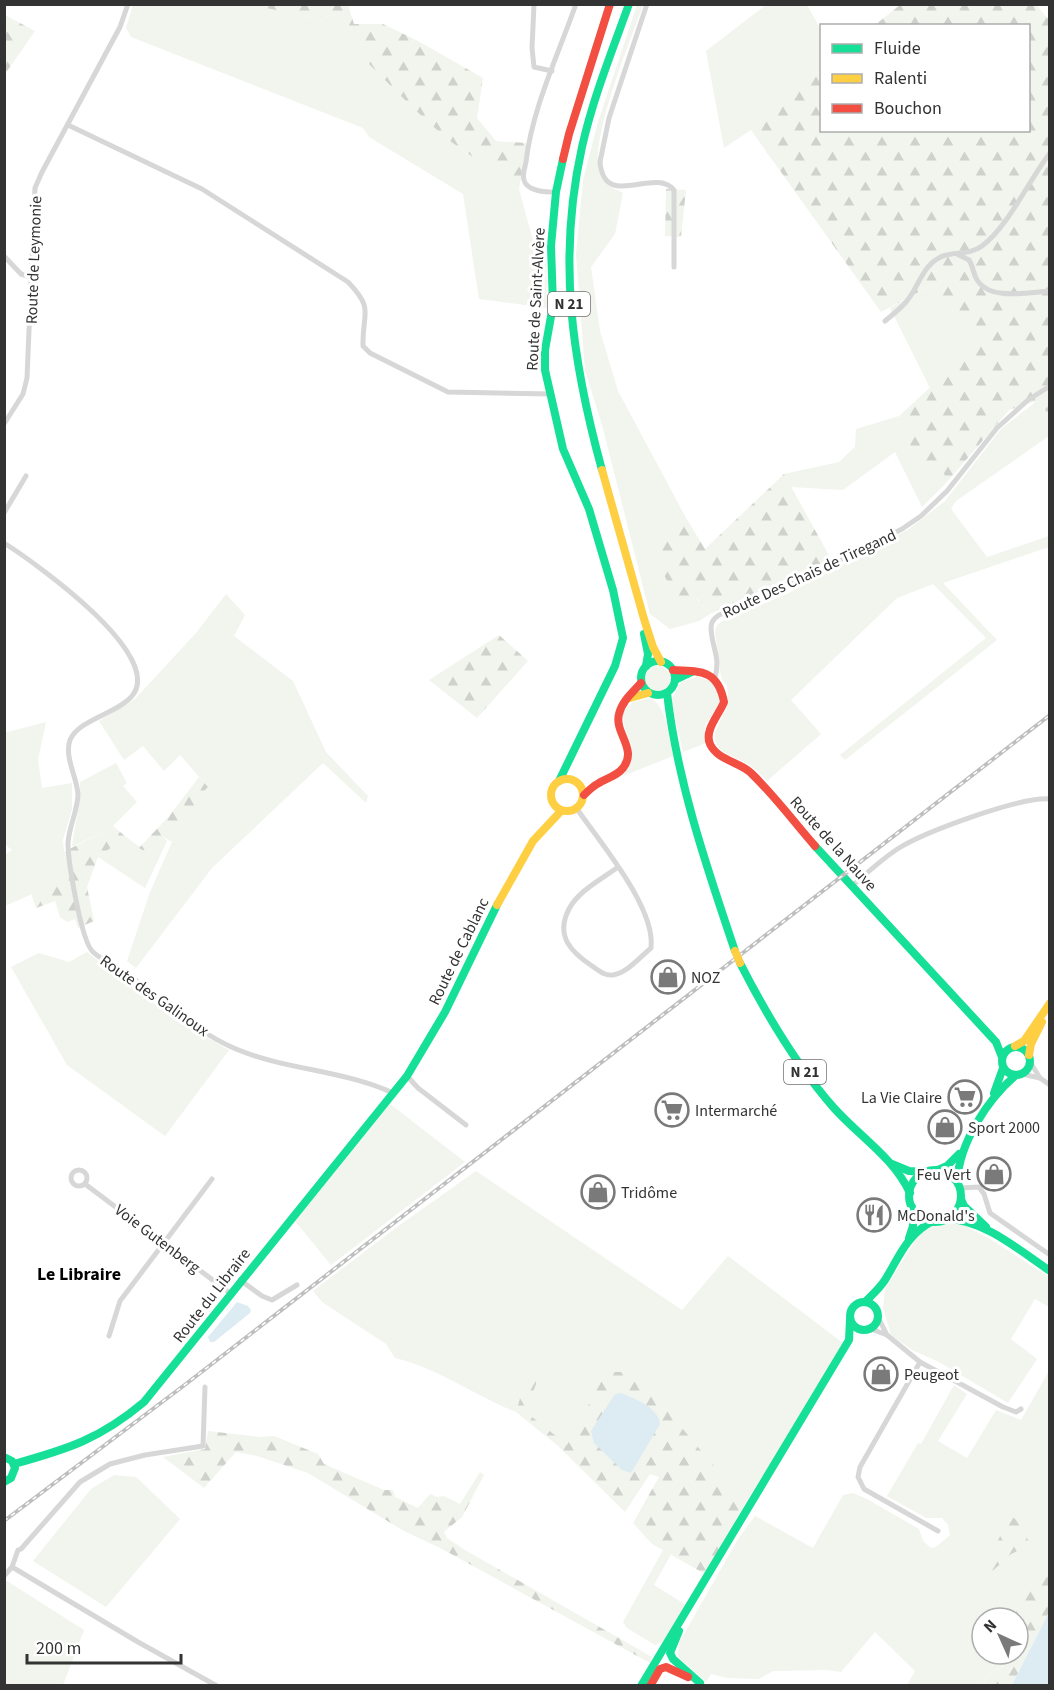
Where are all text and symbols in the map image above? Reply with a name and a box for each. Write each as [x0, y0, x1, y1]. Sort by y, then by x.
legend [820, 24, 1030, 132]
text: Fluide [874, 36, 921, 61]
text: Ralenti [874, 66, 927, 91]
text: Bouchon [874, 96, 942, 121]
street label: Route de Leymonie [21, 195, 47, 325]
street label: Route de Saint-Alvère [521, 227, 551, 371]
road number: N 21 [548, 292, 590, 316]
street label: Route Des Chais de Tiregand [719, 524, 900, 624]
street label: Route de la Nauve [785, 792, 882, 896]
street label: Route de Cablanc [423, 894, 494, 1009]
street label: Route des Galinoux [95, 950, 213, 1042]
shop icon: NOZ [650, 959, 686, 995]
place label: NOZ [691, 967, 720, 989]
road number: N 21 [784, 1060, 826, 1084]
supermarket icon: La Vie Claire [947, 1079, 983, 1115]
place label: La Vie Claire [861, 1087, 942, 1109]
supermarket icon: Intermarché [654, 1092, 690, 1128]
place label: Intermarché [695, 1100, 777, 1122]
shop icon: Sport 2000 [927, 1109, 963, 1145]
place label: Sport 2000 [968, 1117, 1040, 1139]
shop icon: Feu Vert [976, 1156, 1012, 1192]
place label: Feu Vert [917, 1164, 972, 1186]
shop icon: Tridôme [580, 1174, 616, 1210]
place label: Tridôme [621, 1182, 677, 1204]
restaurant icon: McDonald's [856, 1197, 892, 1233]
street label: Voie Gutenberg [110, 1199, 205, 1278]
place label: McDonald's [897, 1205, 975, 1227]
street label: Route du Libraire [168, 1244, 256, 1348]
district label: Le Libraire [37, 1262, 121, 1287]
shop icon: Peugeot [863, 1356, 899, 1392]
place label: Peugeot [904, 1364, 959, 1386]
north arrow [970, 1606, 1030, 1666]
text: N [979, 1615, 1002, 1638]
scale bar [27, 1627, 182, 1665]
text: 200 m [36, 1636, 81, 1661]

